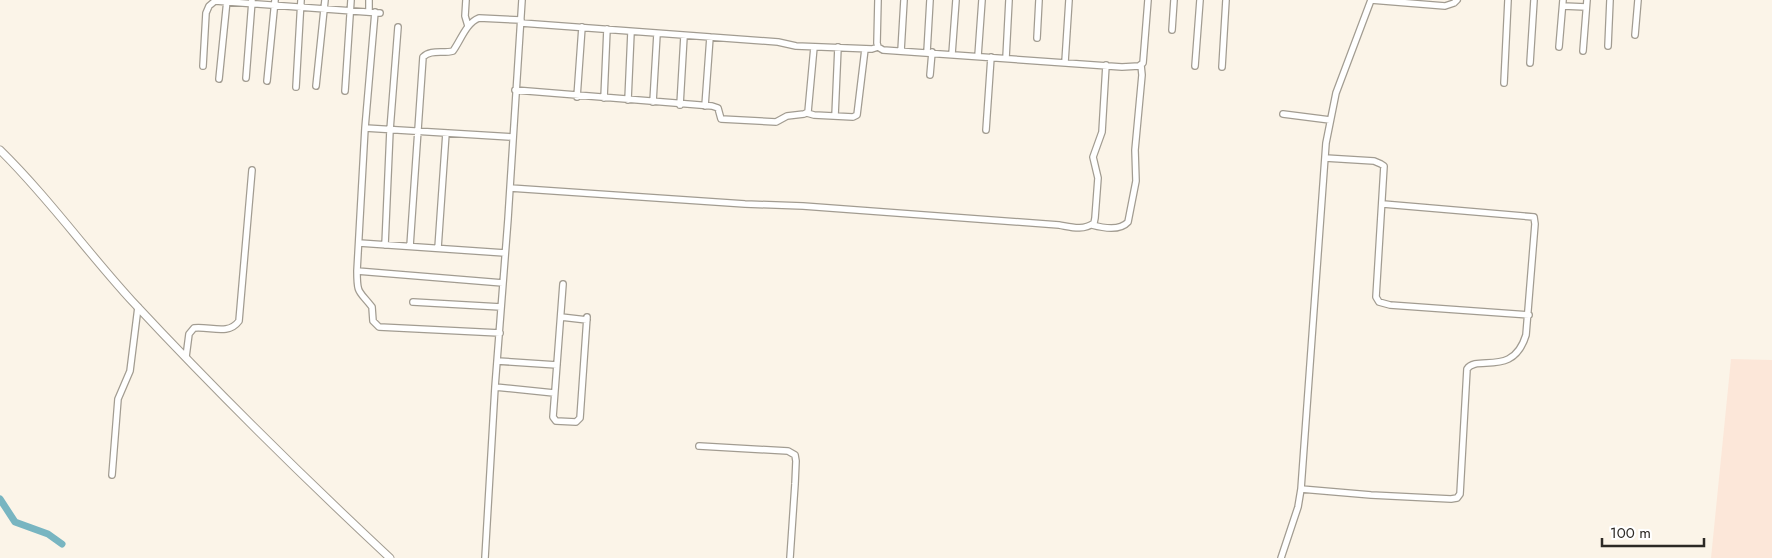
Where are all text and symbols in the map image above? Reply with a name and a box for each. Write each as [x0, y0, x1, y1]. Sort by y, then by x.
scale bar [1602, 516, 1704, 548]
text: 100 m [1610, 522, 1651, 544]

